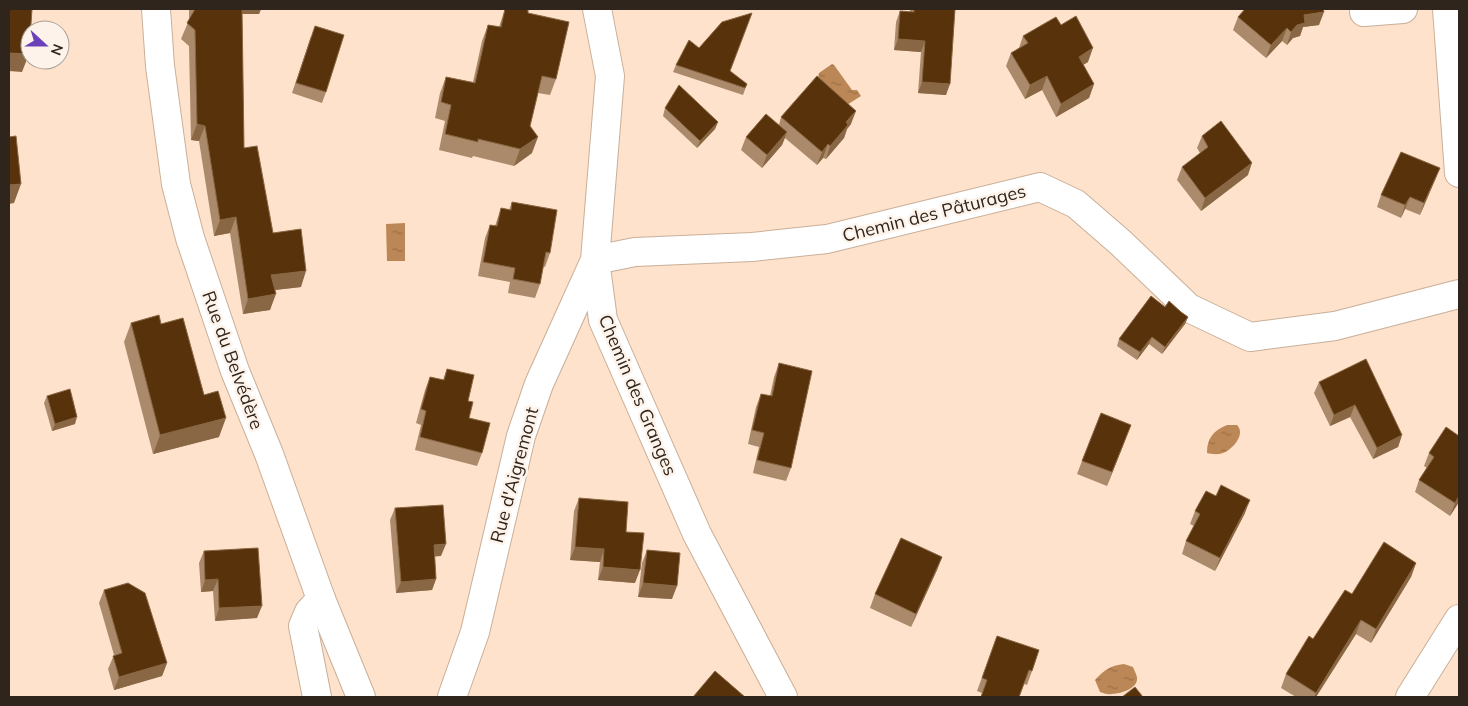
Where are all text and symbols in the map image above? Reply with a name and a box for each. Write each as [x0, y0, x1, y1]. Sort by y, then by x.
north arrow [20, 20, 70, 70]
text: N [47, 41, 67, 58]
street label: Chemin des Pâturages [840, 179, 1028, 247]
street label: Rue du Belvédère [197, 288, 269, 432]
street label: Chemin des Granges [594, 311, 682, 479]
street label: Rue d'Aigremont [485, 405, 543, 545]

